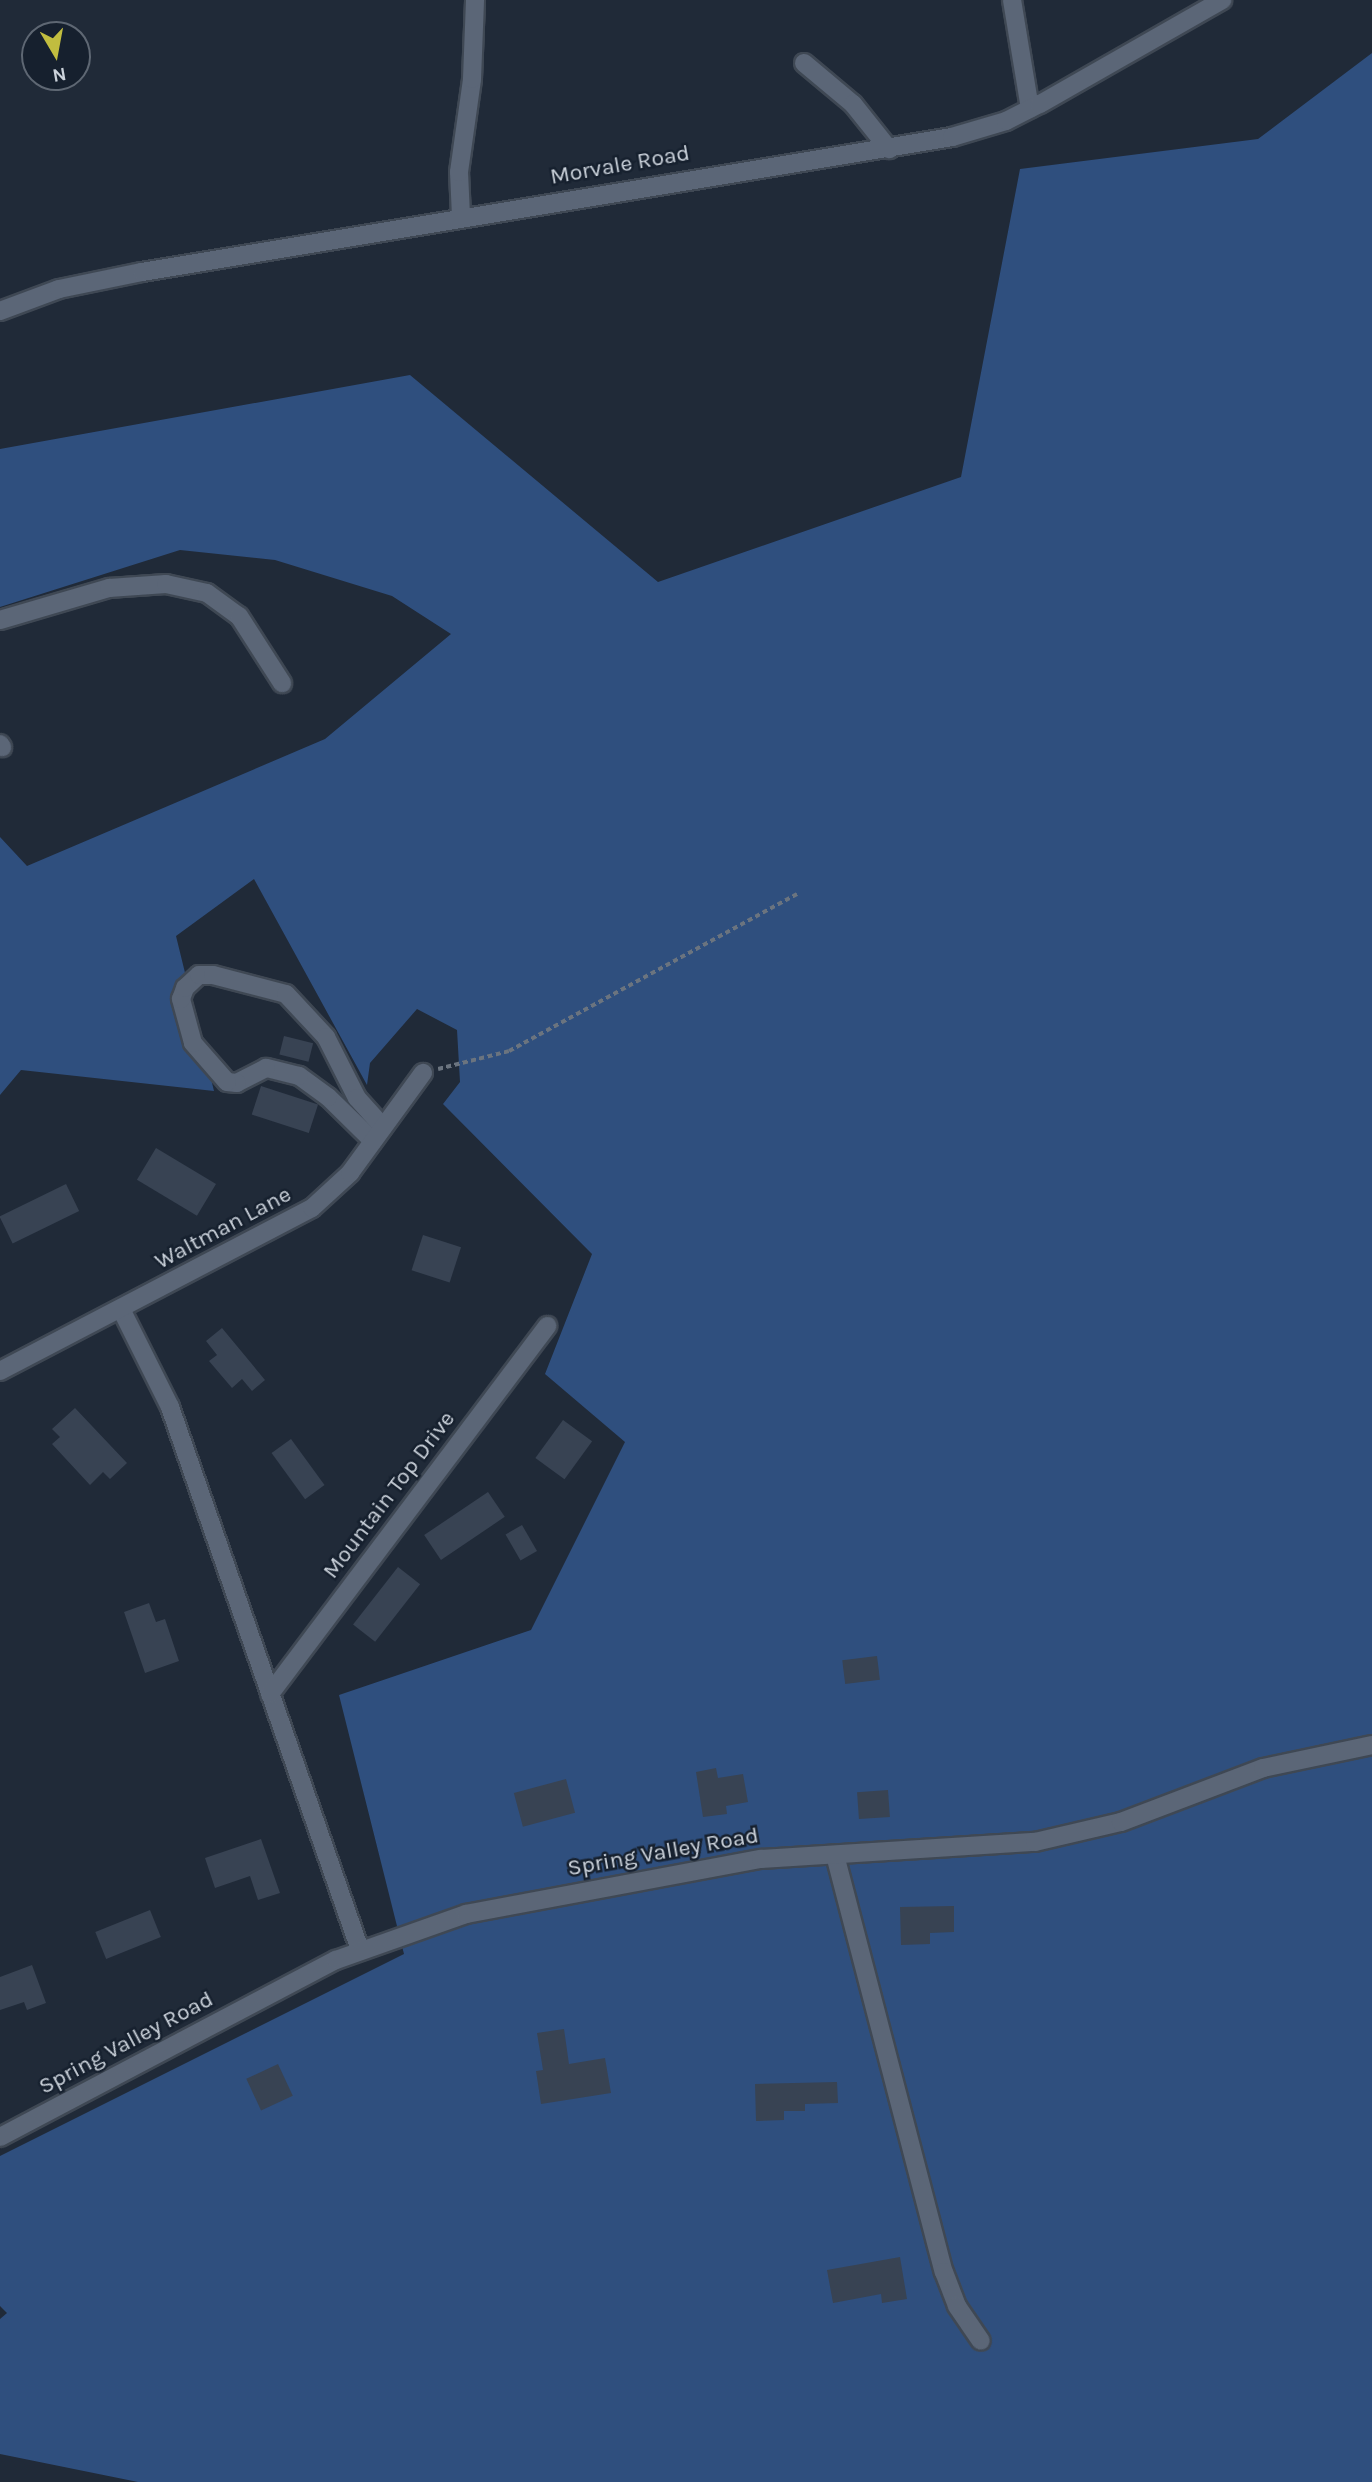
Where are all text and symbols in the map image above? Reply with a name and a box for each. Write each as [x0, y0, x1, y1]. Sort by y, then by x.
north arrow [21, 21, 91, 91]
text: N [51, 63, 68, 87]
street label: Morvale Road [548, 139, 692, 191]
street label: Waltman Lane [150, 1181, 296, 1275]
street label: Mountain Top Drive [317, 1406, 461, 1584]
street label: Spring Valley Road [565, 1822, 761, 1882]
street label: Spring Valley Road [34, 1985, 218, 2101]

